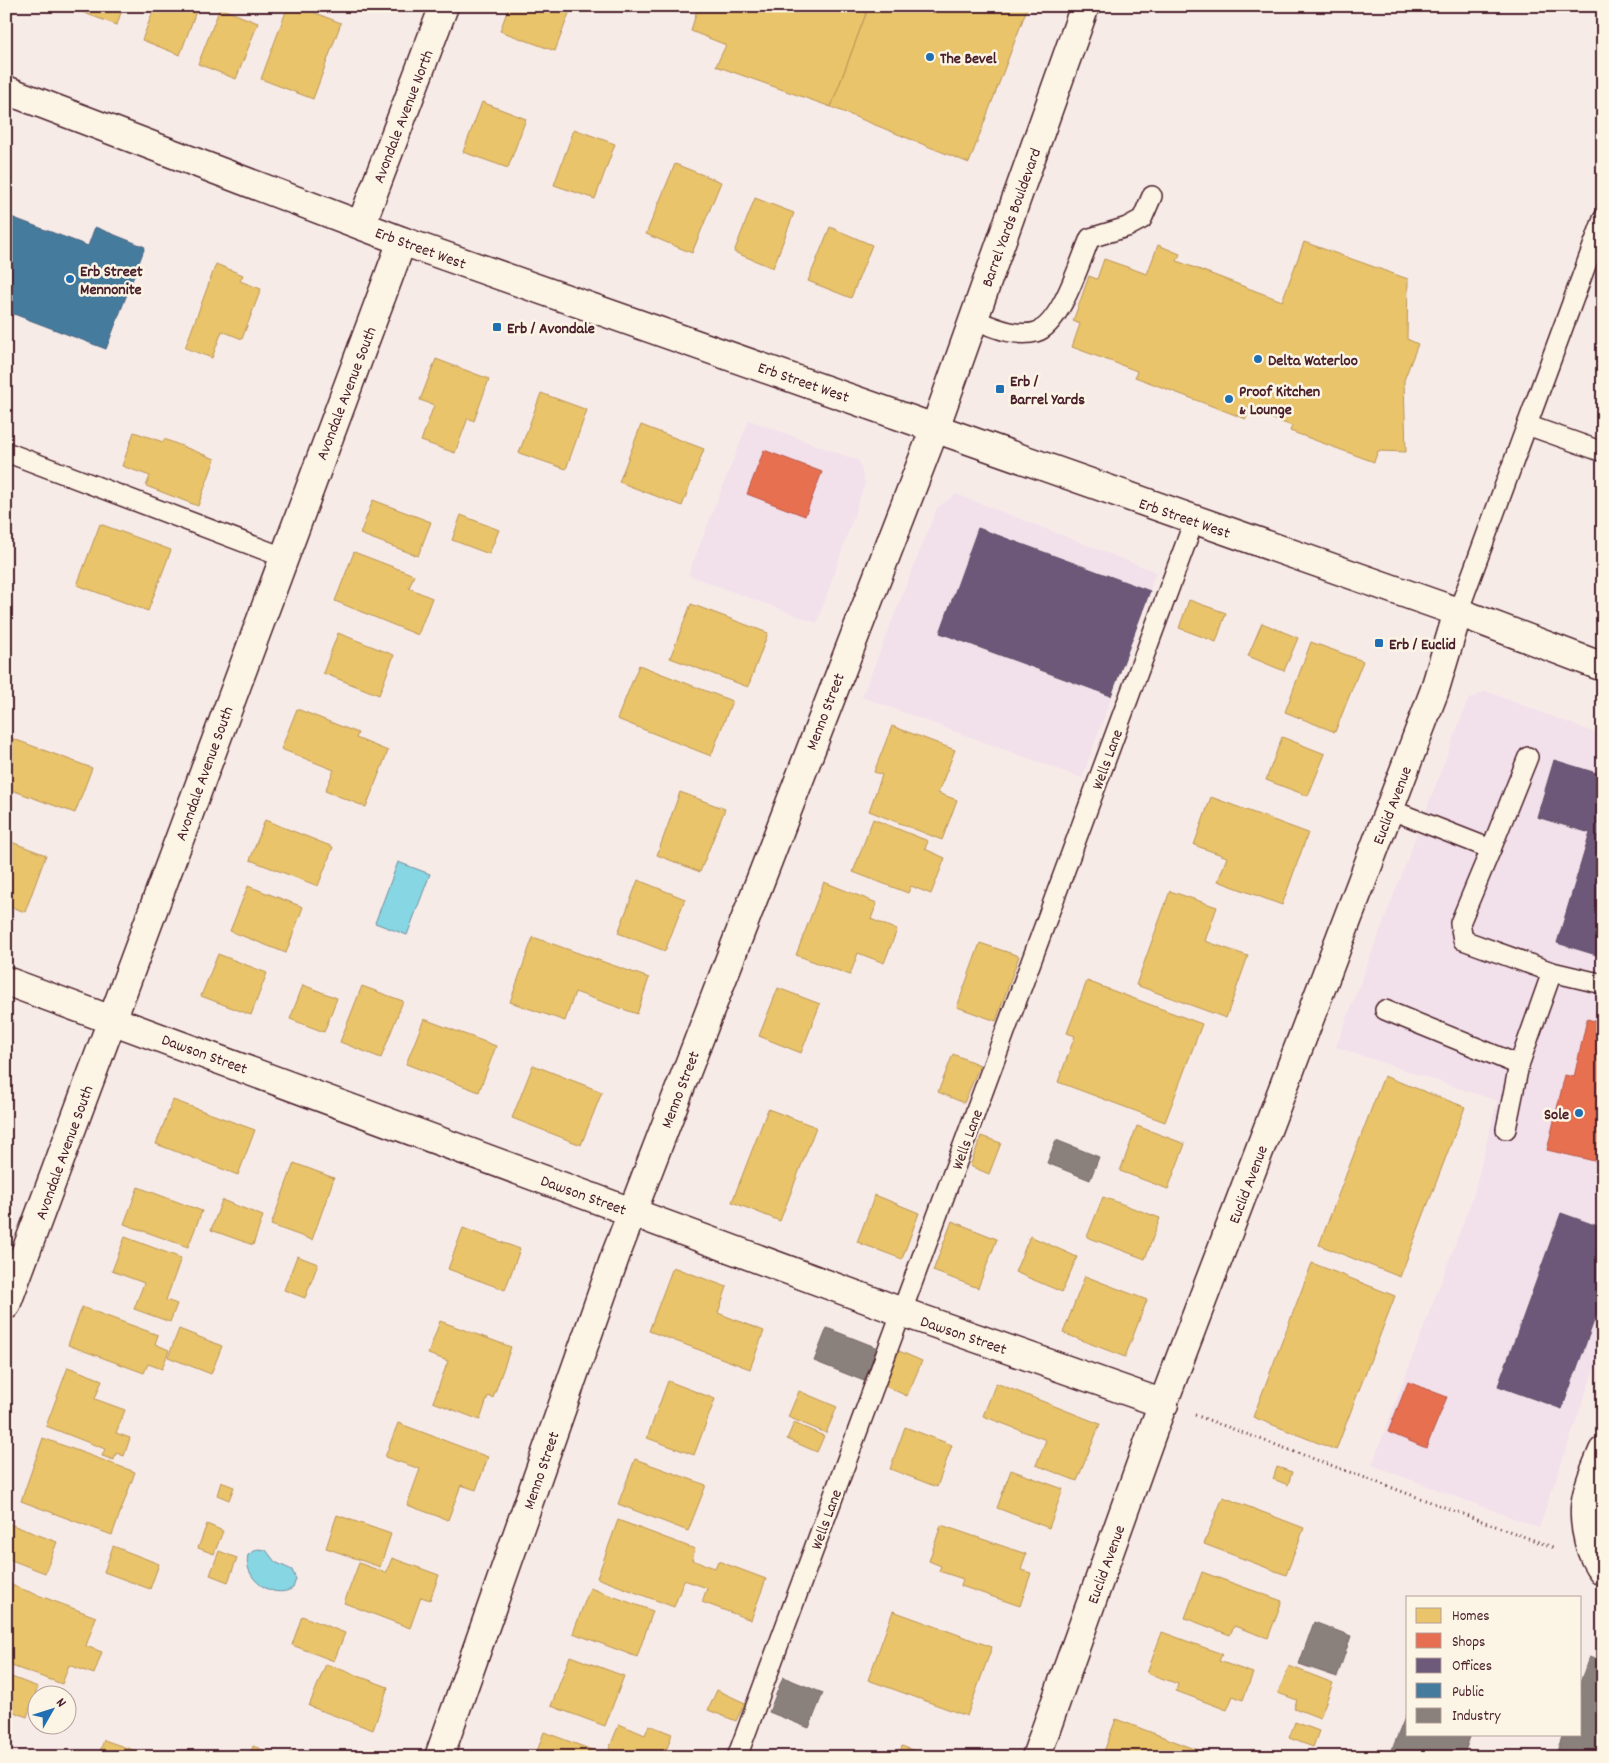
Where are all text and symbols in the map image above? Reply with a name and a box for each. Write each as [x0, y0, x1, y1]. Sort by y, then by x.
street label: Avondale Avenue North [368, 47, 440, 187]
place label: The Bevel [940, 48, 997, 71]
marker: The Bevel [924, 51, 936, 63]
street label: Barrel Yards Bouldevard [977, 145, 1048, 291]
street label: Erb Street West [371, 222, 469, 276]
place label: Erb Street Mennonite [80, 261, 143, 302]
marker: Erb Street Mennonite [64, 273, 76, 285]
place label: Erb / Avondale [507, 318, 595, 341]
marker: Erb / Avondale [491, 321, 503, 333]
street label: Avondale Avenue South [311, 324, 383, 464]
place label: Delta Waterloo [1268, 350, 1358, 373]
marker: Delta Waterloo [1252, 353, 1264, 365]
street label: Erb Street West [754, 357, 852, 410]
place label: Erb / Barrel Yards [1010, 371, 1085, 412]
place label: Proof Kitchen & Lounge [1239, 381, 1320, 422]
marker: Erb / Barrel Yards [994, 383, 1006, 395]
marker: Proof Kitchen & Lounge [1223, 393, 1235, 405]
street label: Erb Street West [1135, 493, 1233, 546]
place label: Erb / Euclid [1389, 634, 1456, 657]
marker: Erb / Euclid [1373, 637, 1385, 649]
street label: Menno Street [801, 670, 852, 754]
street label: Avondale Avenue South [170, 704, 240, 844]
street label: Wells Lane [1087, 726, 1130, 793]
street label: Euclid Avenue [1368, 763, 1419, 848]
street label: Dawson Street [158, 1029, 250, 1082]
street label: Menno Street [656, 1048, 707, 1132]
street label: Avondale Avenue South [30, 1083, 100, 1223]
place label: Sole [1544, 1104, 1569, 1127]
street label: Wells Lane [947, 1106, 990, 1173]
marker: Sole [1573, 1107, 1585, 1119]
street label: Euclid Avenue [1224, 1142, 1275, 1227]
street label: Dawson Street [537, 1170, 629, 1223]
street label: Dawson Street [917, 1311, 1009, 1362]
street label: Menno Street [518, 1429, 566, 1513]
street label: Wells Lane [806, 1486, 849, 1553]
street label: Euclid Avenue [1082, 1522, 1132, 1607]
legend [1406, 1596, 1582, 1736]
text: Homes [1452, 1606, 1490, 1628]
text: Shops [1452, 1632, 1485, 1654]
text: Offices [1452, 1656, 1492, 1678]
text: Public [1452, 1682, 1484, 1704]
north arrow [28, 1686, 78, 1736]
text: N [51, 1694, 71, 1712]
text: Industry [1452, 1706, 1501, 1728]

